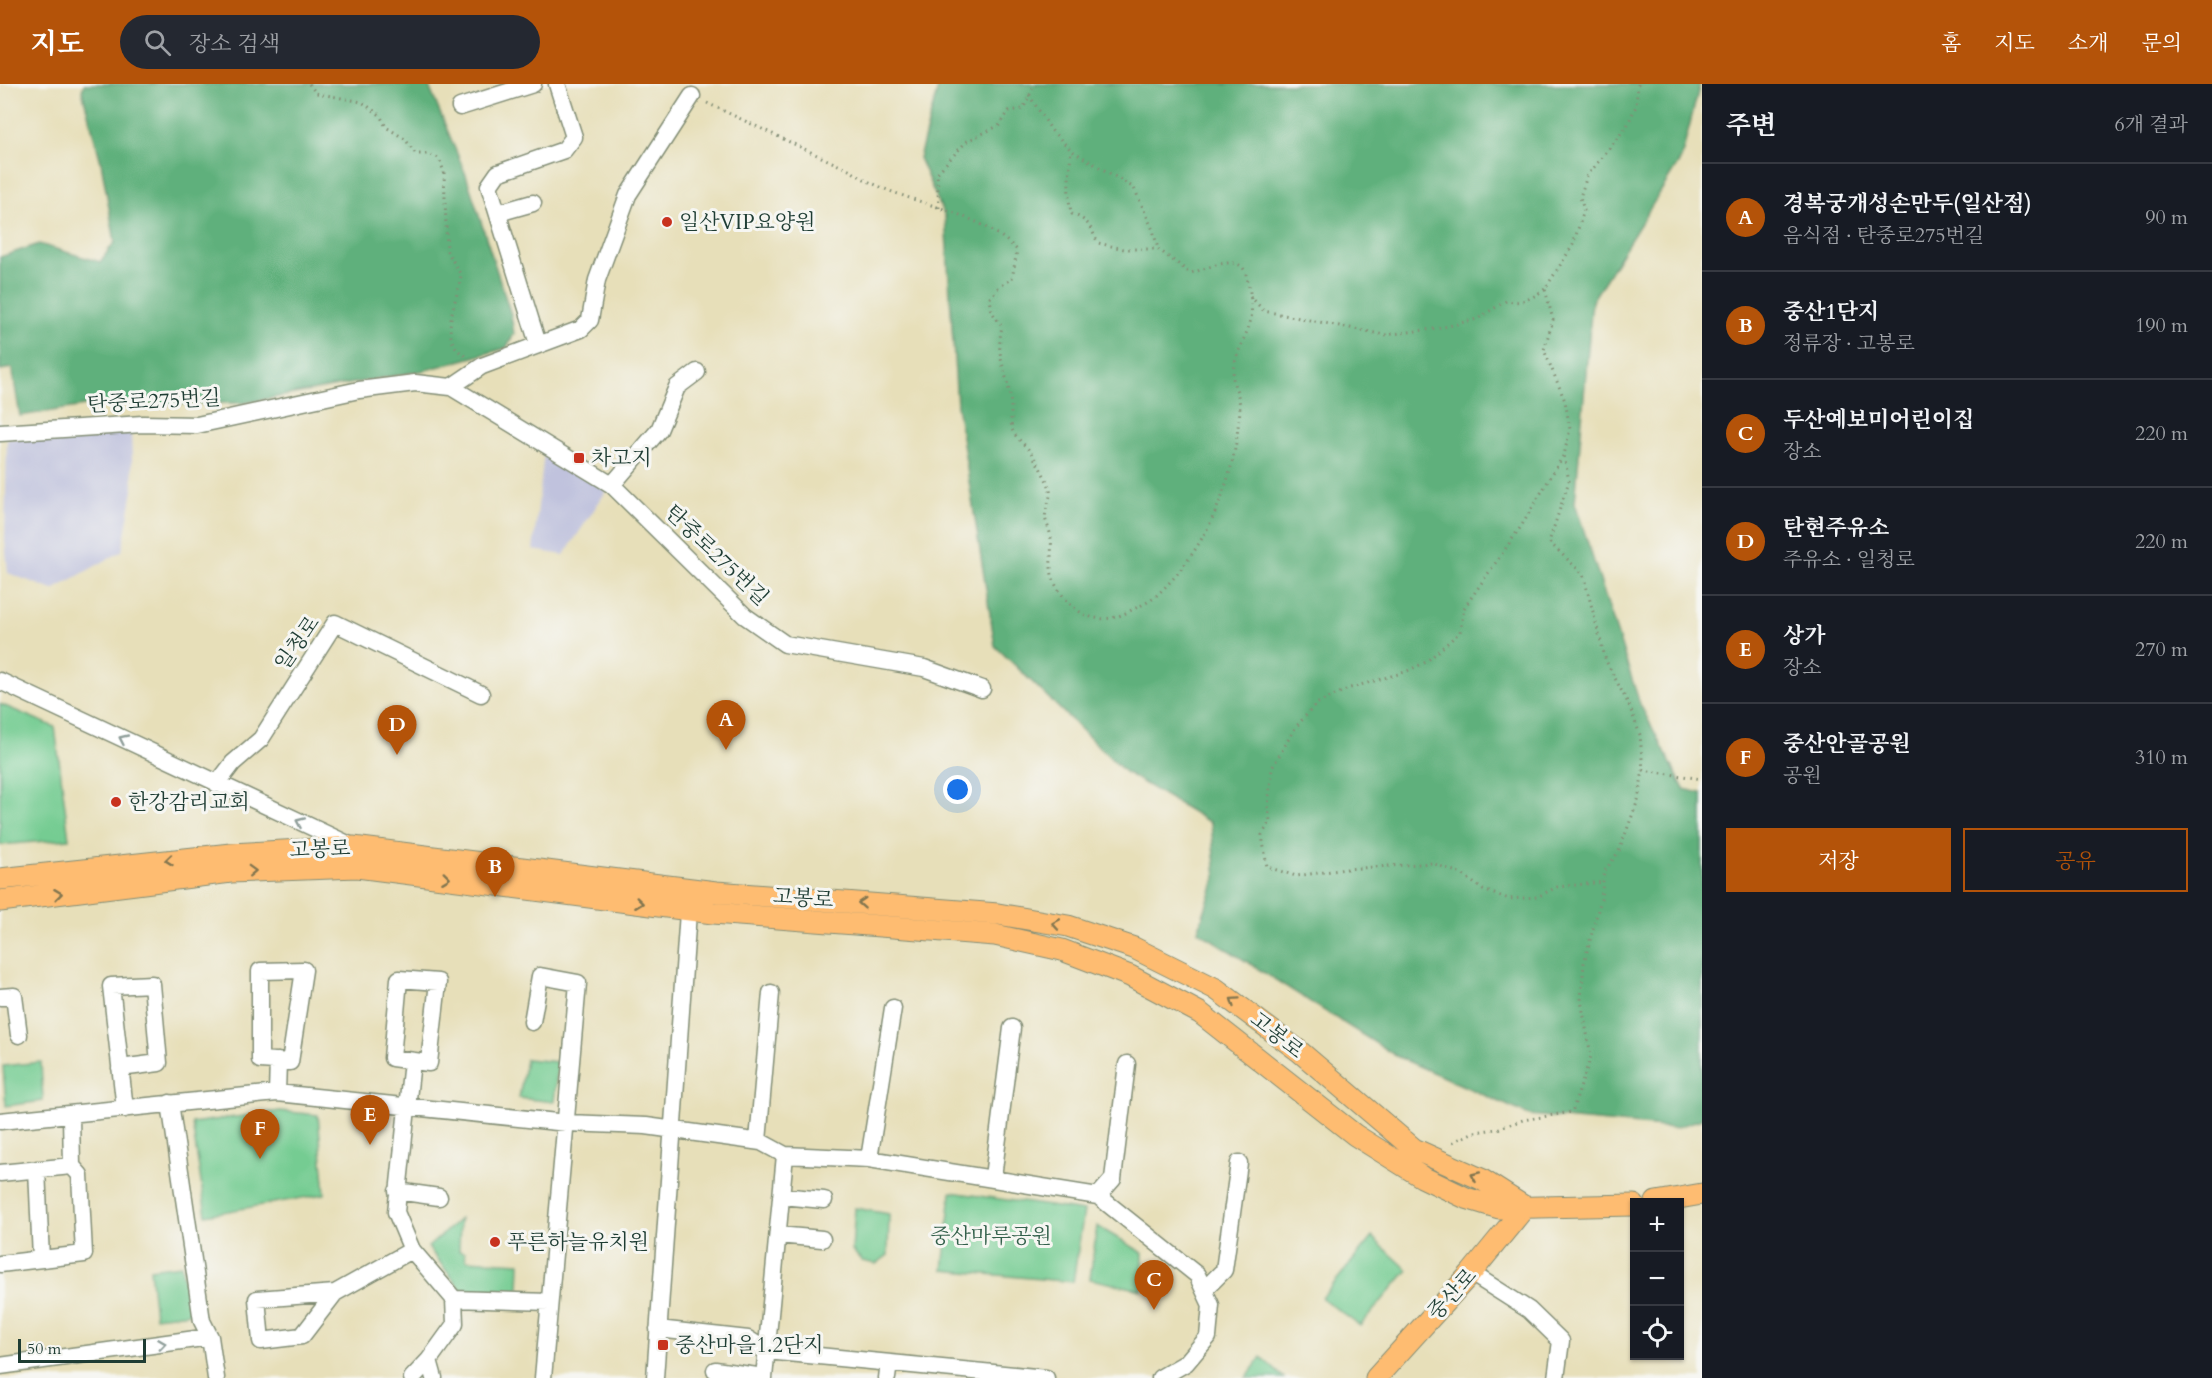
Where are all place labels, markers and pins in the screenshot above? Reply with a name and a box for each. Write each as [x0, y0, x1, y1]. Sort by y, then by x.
place label: 일산VIP요양원 [679, 208, 815, 237]
marker: 일산VIP요양원 [660, 215, 674, 229]
place label: 차고지 [591, 444, 652, 473]
marker: 차고지 [572, 451, 586, 465]
pin: A [706, 700, 746, 750]
pin: D [378, 706, 416, 755]
place label: 한강감리교회 [128, 788, 250, 817]
marker: 한강감리교회 [109, 795, 123, 809]
pin: B [476, 848, 514, 897]
pin: E [350, 1096, 389, 1145]
pin: F [240, 1110, 280, 1159]
place label: 푸른하늘유치원 [507, 1228, 649, 1257]
marker: 푸른하늘유치원 [488, 1235, 502, 1249]
pin: C [1134, 1260, 1174, 1310]
place label: 중산마을1.2단지 [675, 1331, 824, 1360]
marker: 중산마을1.2단지 [656, 1338, 670, 1352]

